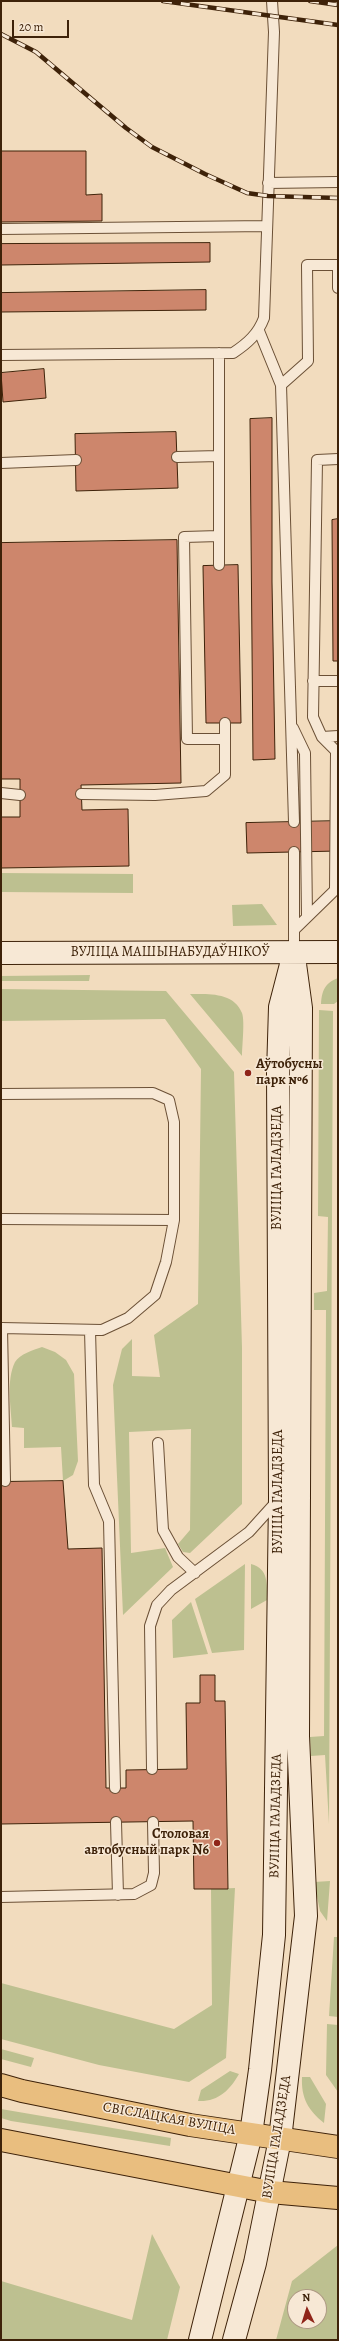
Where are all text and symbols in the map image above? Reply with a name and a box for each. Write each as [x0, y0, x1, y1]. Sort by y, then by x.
scale bar [14, 12, 71, 38]
text: 20 m [19, 19, 43, 35]
street label: ВУЛІЦА МАШЫНАБУДАЎНІКОЎ [70, 945, 270, 961]
place label: Аўтобусны парк №6 [256, 1057, 322, 1090]
marker: Аўтобусны парк №6 [243, 1068, 253, 1078]
street label: ВУЛІЦА ГАЛАДЗЕДА [270, 1106, 286, 1230]
street label: ВУЛІЦА ГАЛАДЗЕДА [271, 1430, 287, 1554]
street label: ВУЛІЦА ГАЛАДЗЕДА [267, 1754, 285, 1878]
place label: Столовая автобусный парк N6 [84, 1827, 209, 1860]
marker: Столовая автобусный парк N6 [212, 1838, 222, 1848]
street label: ВУЛІЦА ГАЛАДЗЕДА [259, 2074, 295, 2200]
street label: СВІСЛАЦКАЯ ВУЛІЦА [101, 2099, 237, 2139]
north arrow [287, 2289, 327, 2329]
text: N [302, 2290, 311, 2305]

